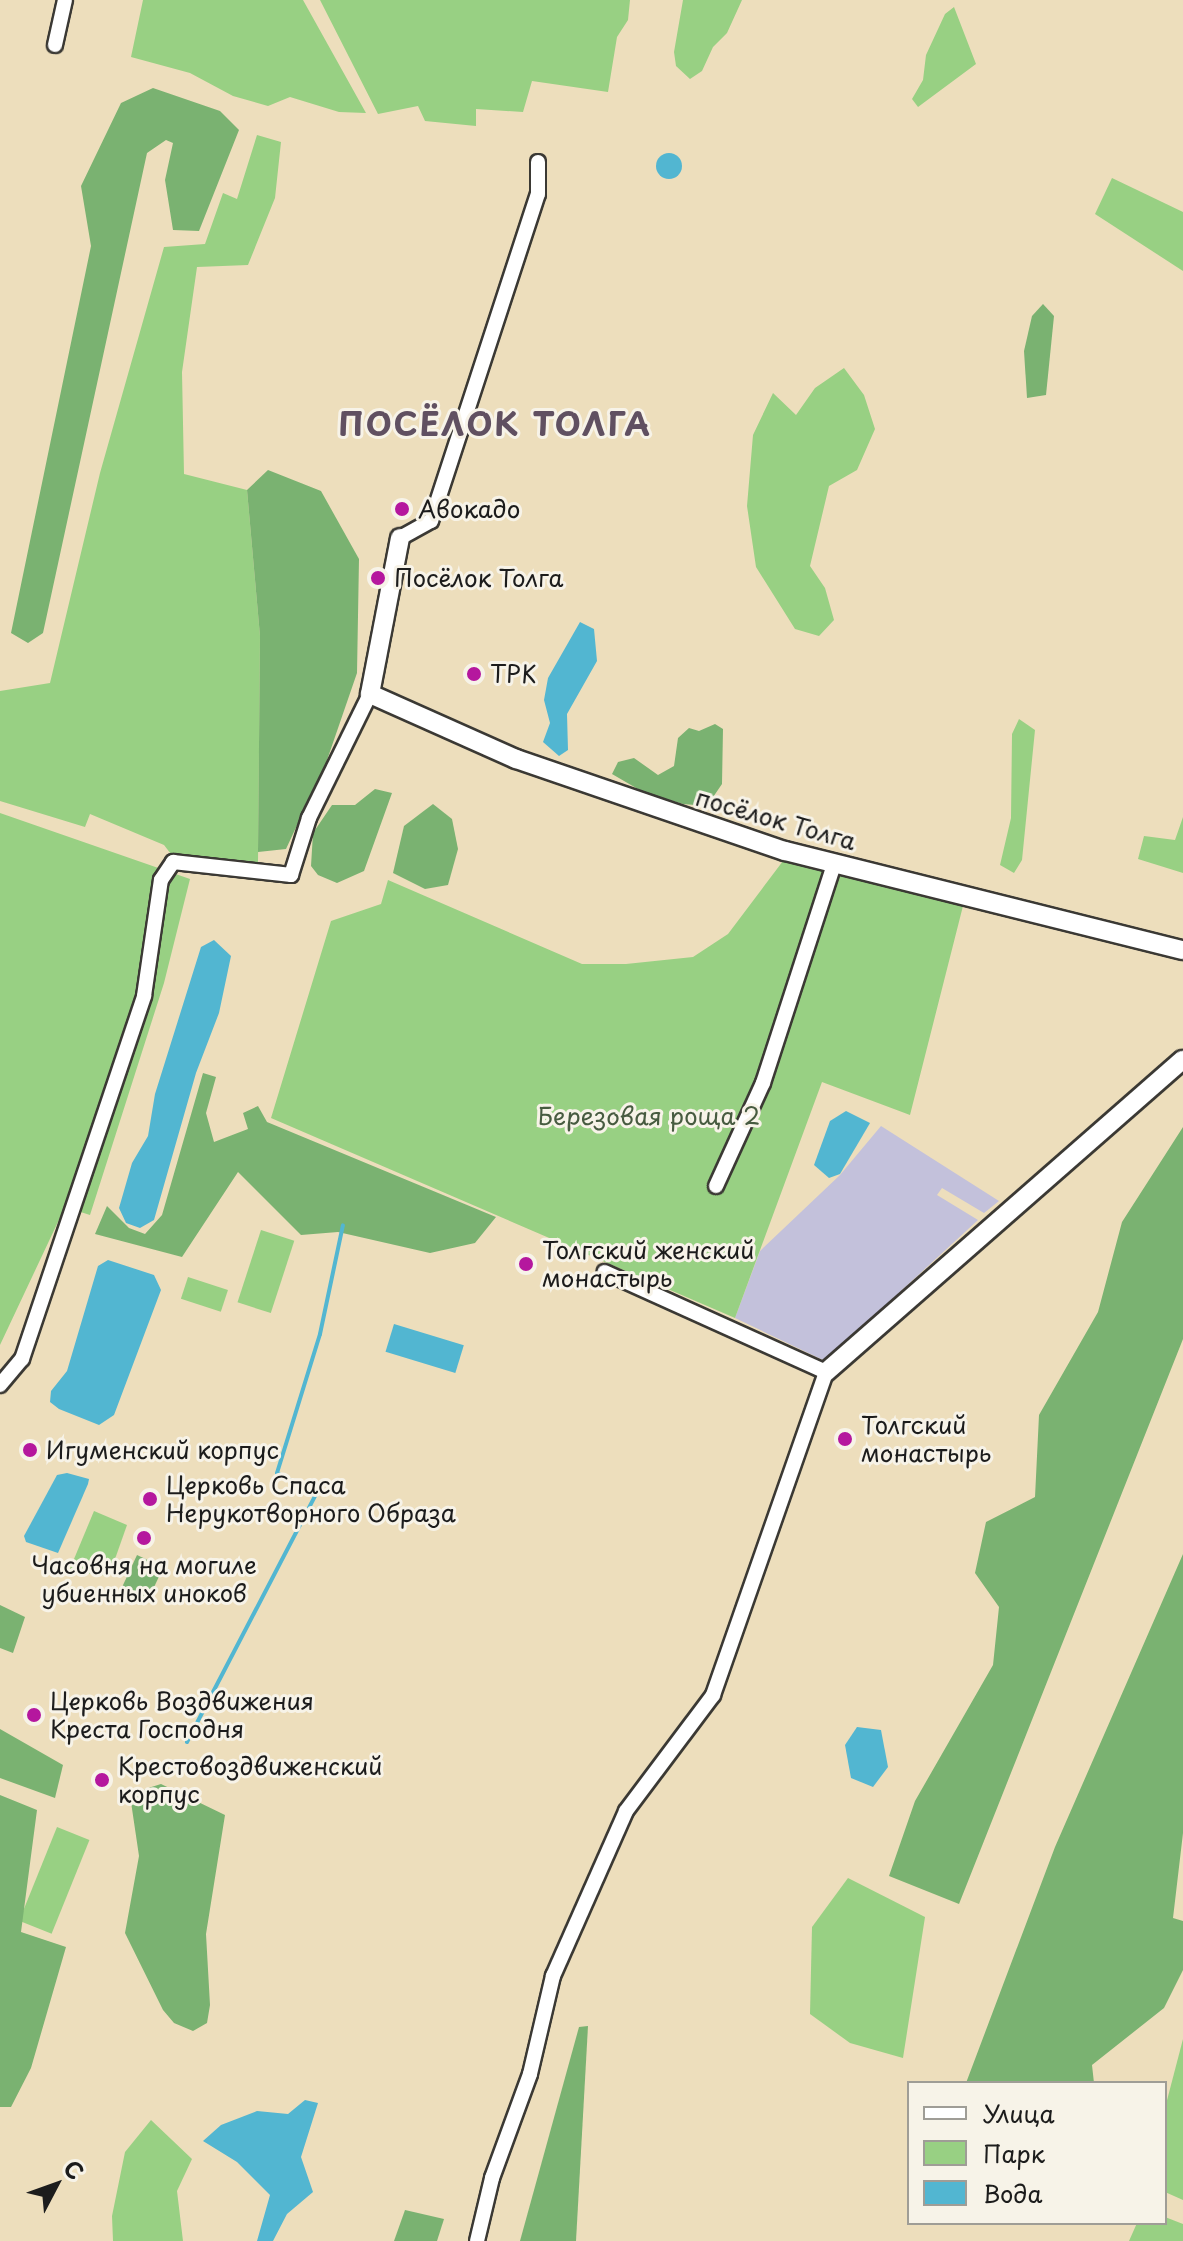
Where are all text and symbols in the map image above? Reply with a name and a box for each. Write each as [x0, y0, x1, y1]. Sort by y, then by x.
district label: ПОСЁЛОК ТОЛГА [340, 404, 650, 442]
place label: Авокадо [418, 495, 520, 523]
marker: Авокадо [393, 500, 411, 518]
place label: Посёлок Толга [394, 564, 564, 592]
marker: Посёлок Толга [369, 569, 387, 587]
place label: ТРК [490, 660, 536, 688]
marker: ТРК [465, 665, 483, 683]
street label: посёлок Толга [692, 782, 860, 856]
park label: Березовая роща 2 [538, 1102, 760, 1130]
place label: Толгский женский монастырь [542, 1236, 755, 1292]
marker: Толгский женский монастырь [517, 1255, 535, 1273]
place label: Толгский монастырь [861, 1411, 991, 1467]
marker: Толгский монастырь [836, 1430, 854, 1448]
place label: Игуменский корпус [46, 1436, 281, 1464]
marker: Игуменский корпус [21, 1441, 39, 1459]
place label: Церковь Спаса Нерукотворного Образа [166, 1471, 457, 1527]
marker: Церковь Спаса Нерукотворного Образа [141, 1490, 159, 1508]
marker: Часовня на могиле убиенных иноков [135, 1529, 153, 1547]
place label: Часовня на могиле убиенных иноков [31, 1551, 257, 1607]
place label: Церковь Воздвижения Креста Господня [50, 1687, 314, 1743]
marker: Церковь Воздвижения Креста Господня [25, 1706, 43, 1724]
place label: Крестовоздвиженский корпус [118, 1752, 382, 1808]
marker: Крестовоздвиженский корпус [93, 1771, 111, 1789]
legend [907, 2081, 1167, 2225]
text: Улица [983, 2095, 1055, 2131]
text: Парк [983, 2135, 1045, 2171]
north arrow [16, 2145, 96, 2225]
text: С [57, 2152, 92, 2186]
text: Вода [983, 2175, 1042, 2211]

